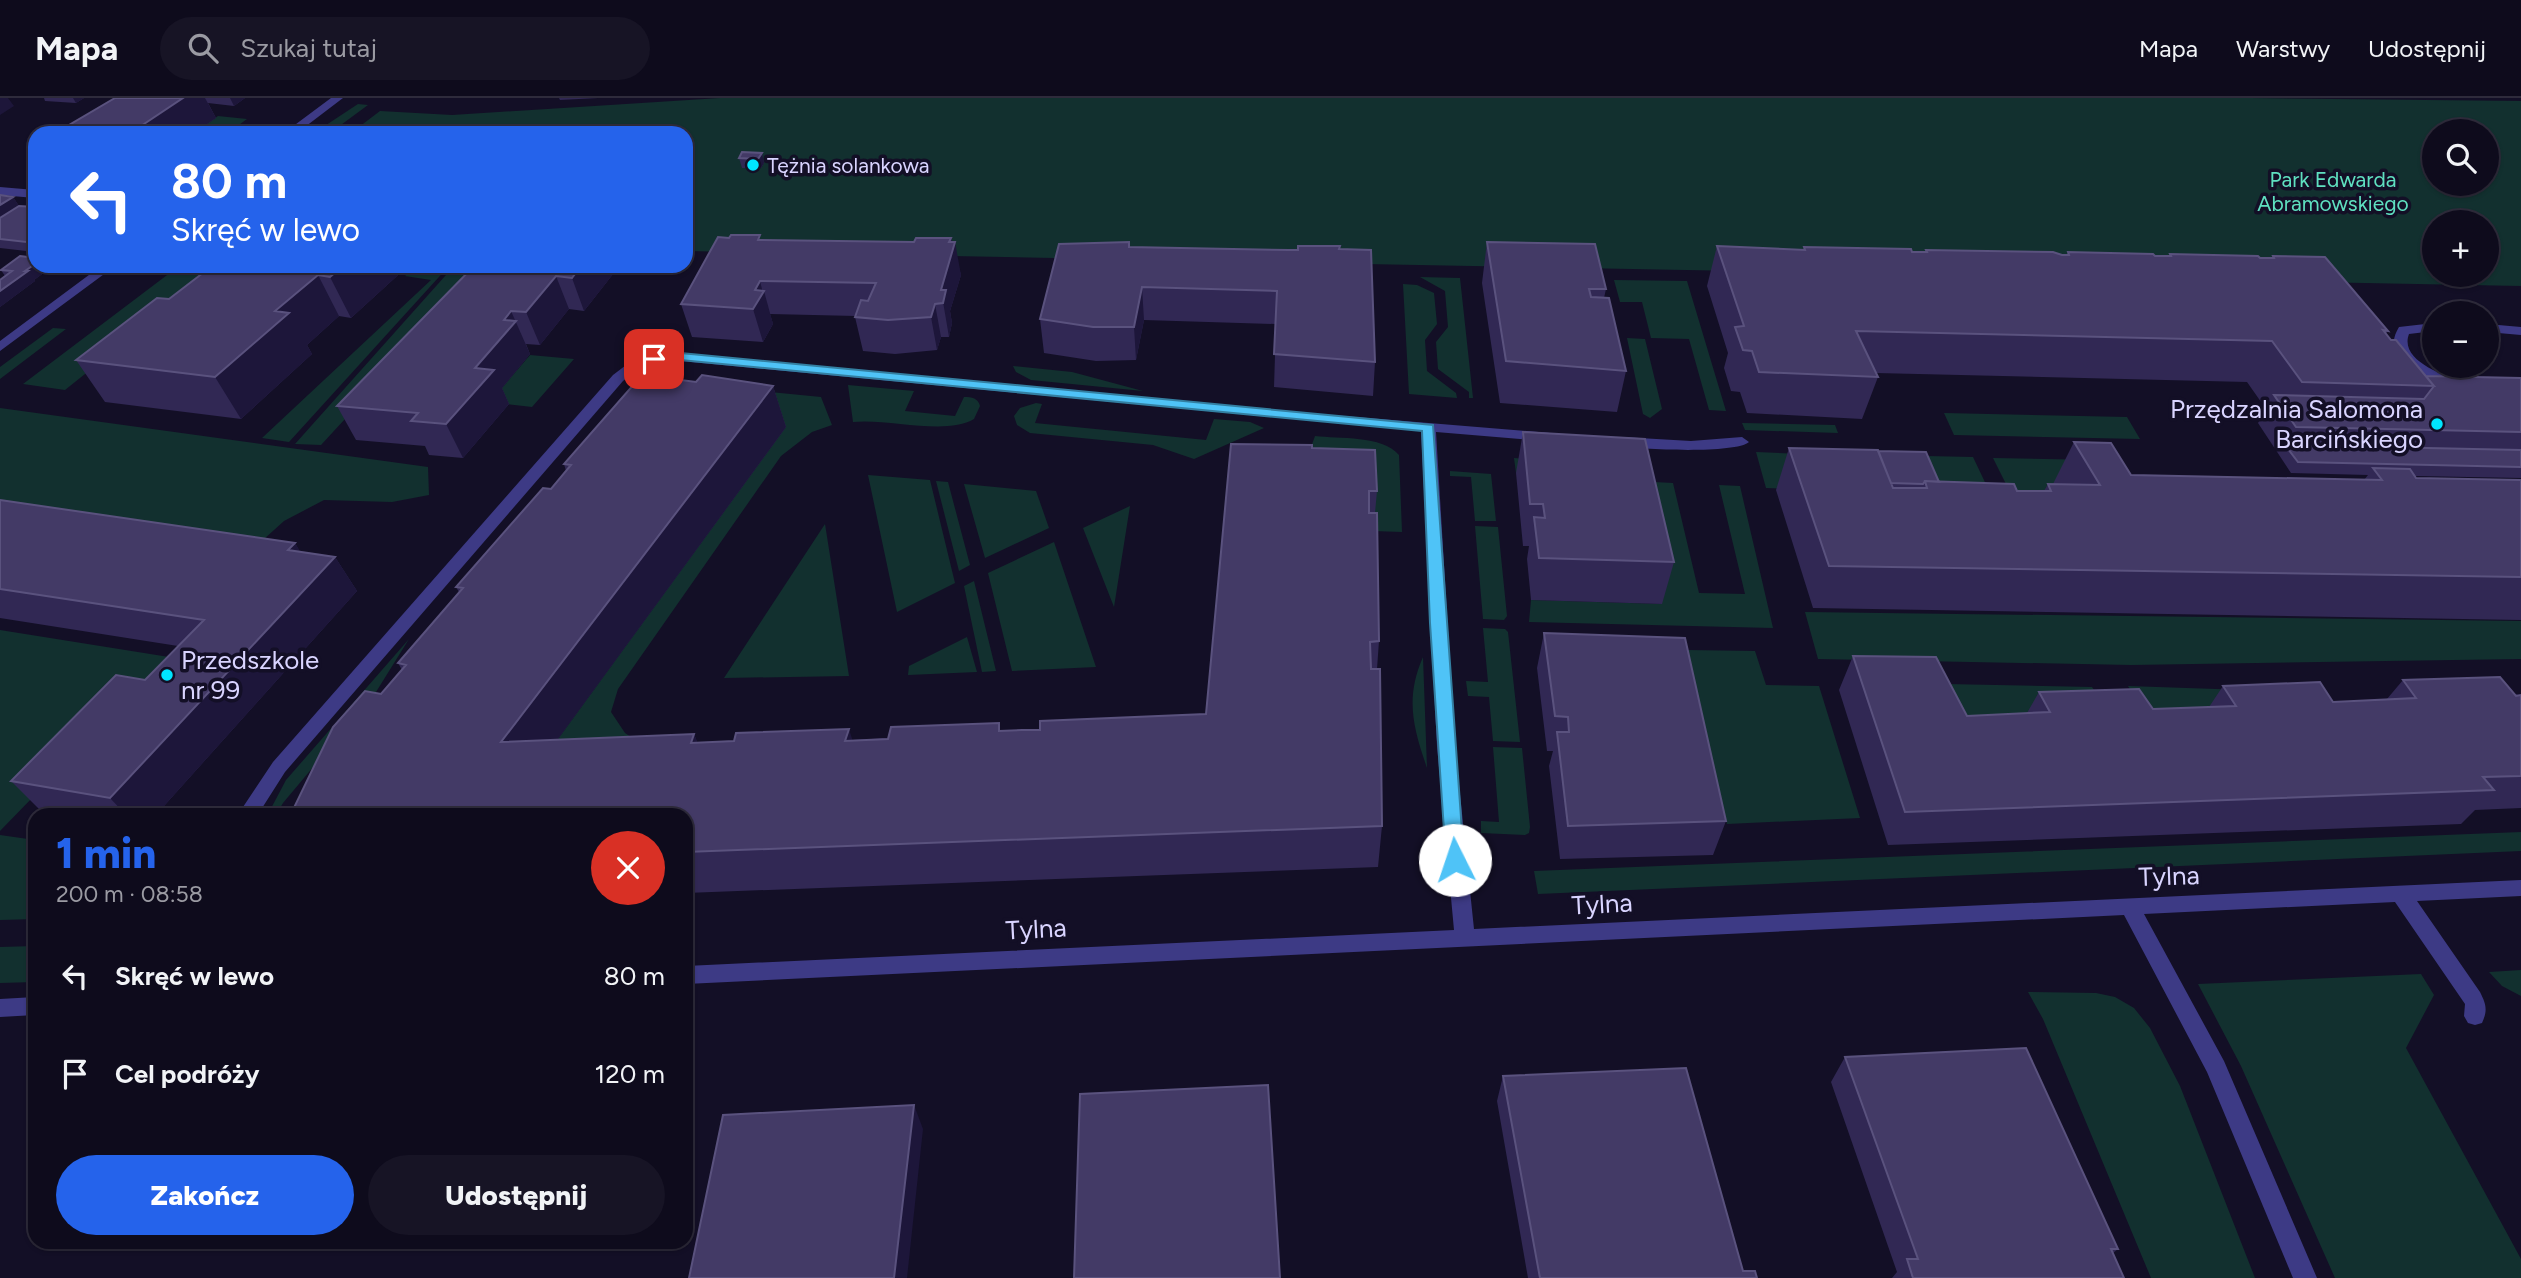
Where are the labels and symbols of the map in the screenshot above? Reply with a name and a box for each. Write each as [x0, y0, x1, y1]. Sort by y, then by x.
place label: Tężnia solankowa [767, 153, 929, 178]
marker: Tężnia solankowa [745, 157, 761, 173]
park label: Park Edwarda Abramowskiego [2257, 167, 2409, 216]
pin [624, 329, 684, 389]
place label: Przędzalnia Salomona Barcińskiego [2170, 393, 2423, 455]
marker: Przędzalnia Salomona Barcińskiego [2429, 416, 2445, 432]
place label: Przedszkole nr 99 [181, 644, 319, 706]
marker: Przedszkole nr 99 [159, 667, 175, 683]
position arrow [1418, 823, 1492, 897]
street label: Tylna [2138, 859, 2200, 893]
street label: Tylna [1571, 886, 1633, 922]
street label: Tylna [1005, 911, 1067, 947]

